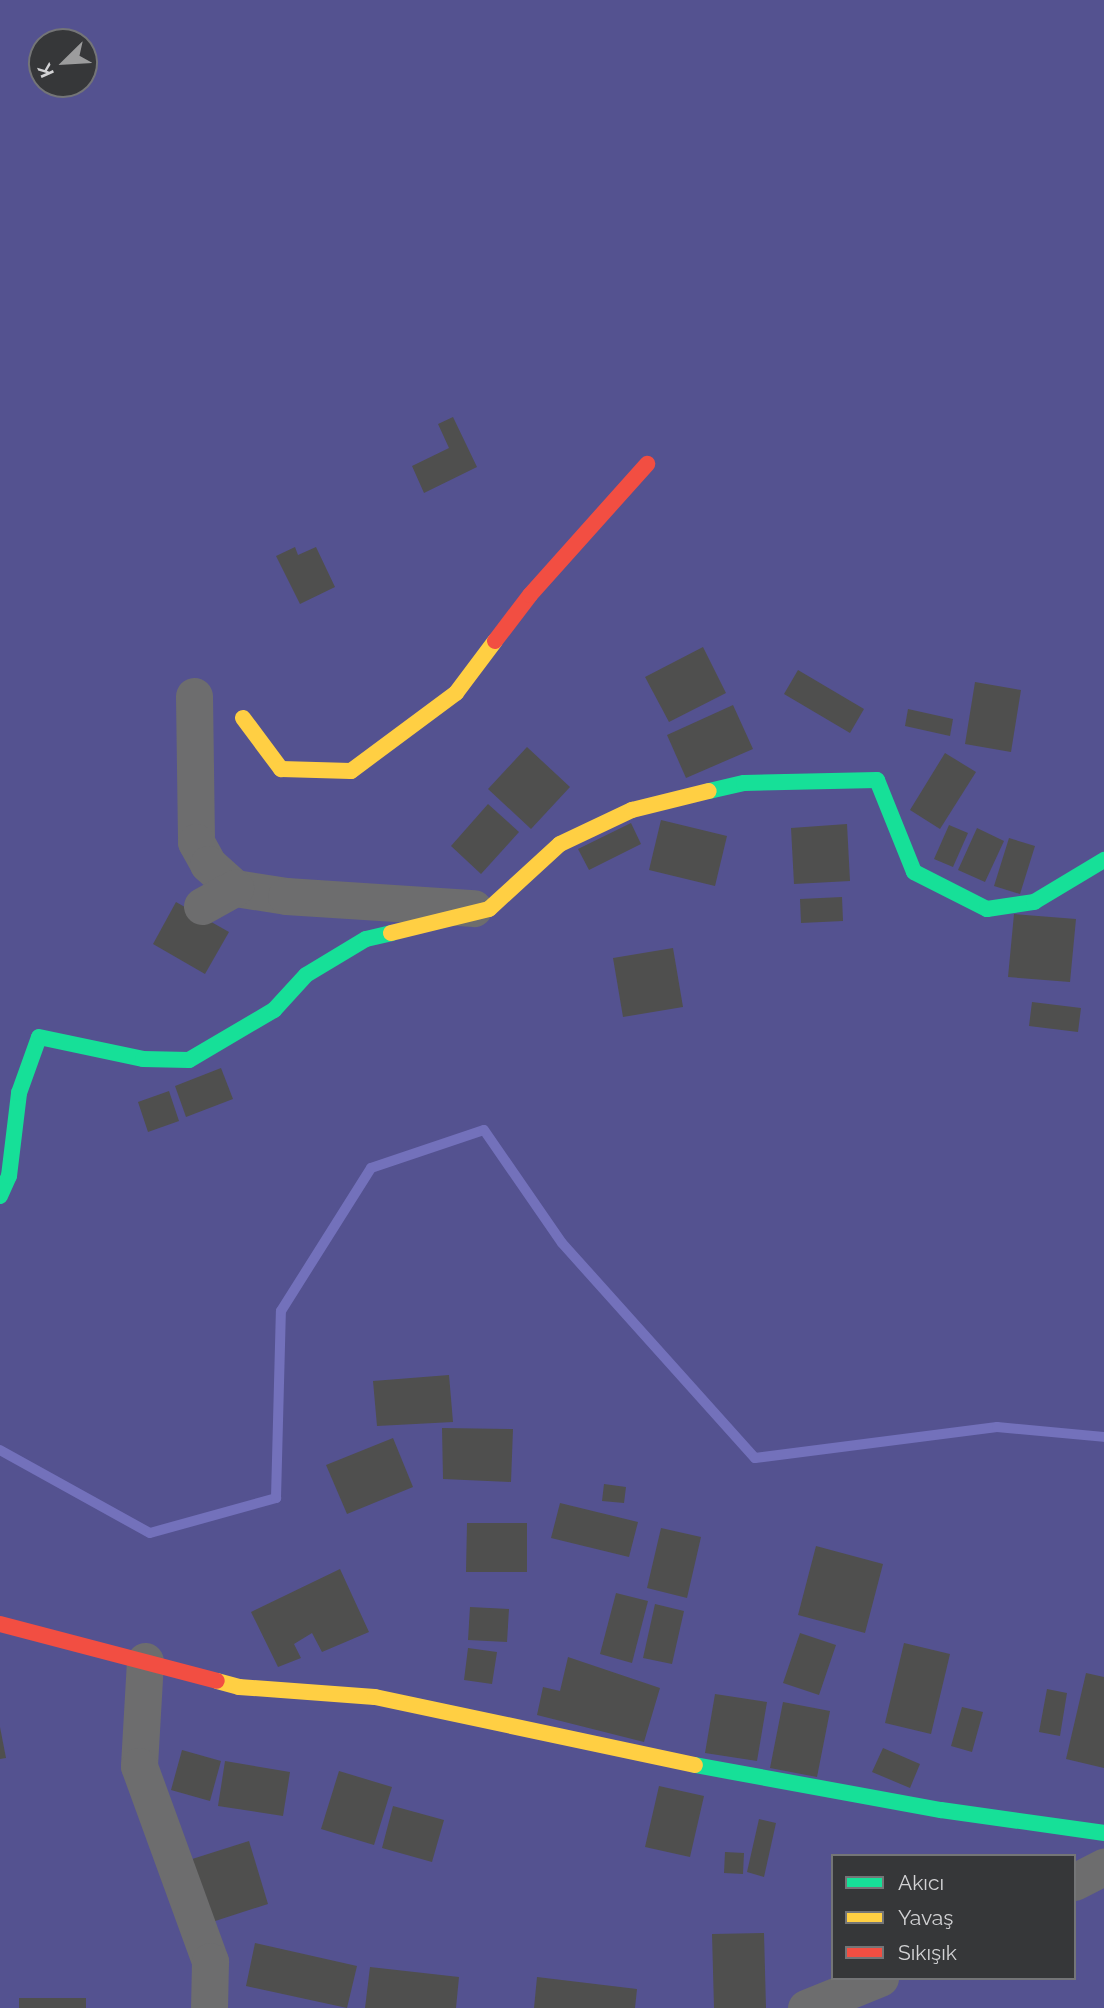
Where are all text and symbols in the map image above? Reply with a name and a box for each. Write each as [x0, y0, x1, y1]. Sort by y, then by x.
north arrow [28, 28, 98, 98]
text: K [33, 60, 58, 81]
legend [831, 1854, 1076, 1980]
text: Akıcı [898, 1870, 944, 1895]
text: Yavaş [898, 1905, 953, 1930]
text: Sıkışık [898, 1940, 957, 1965]

